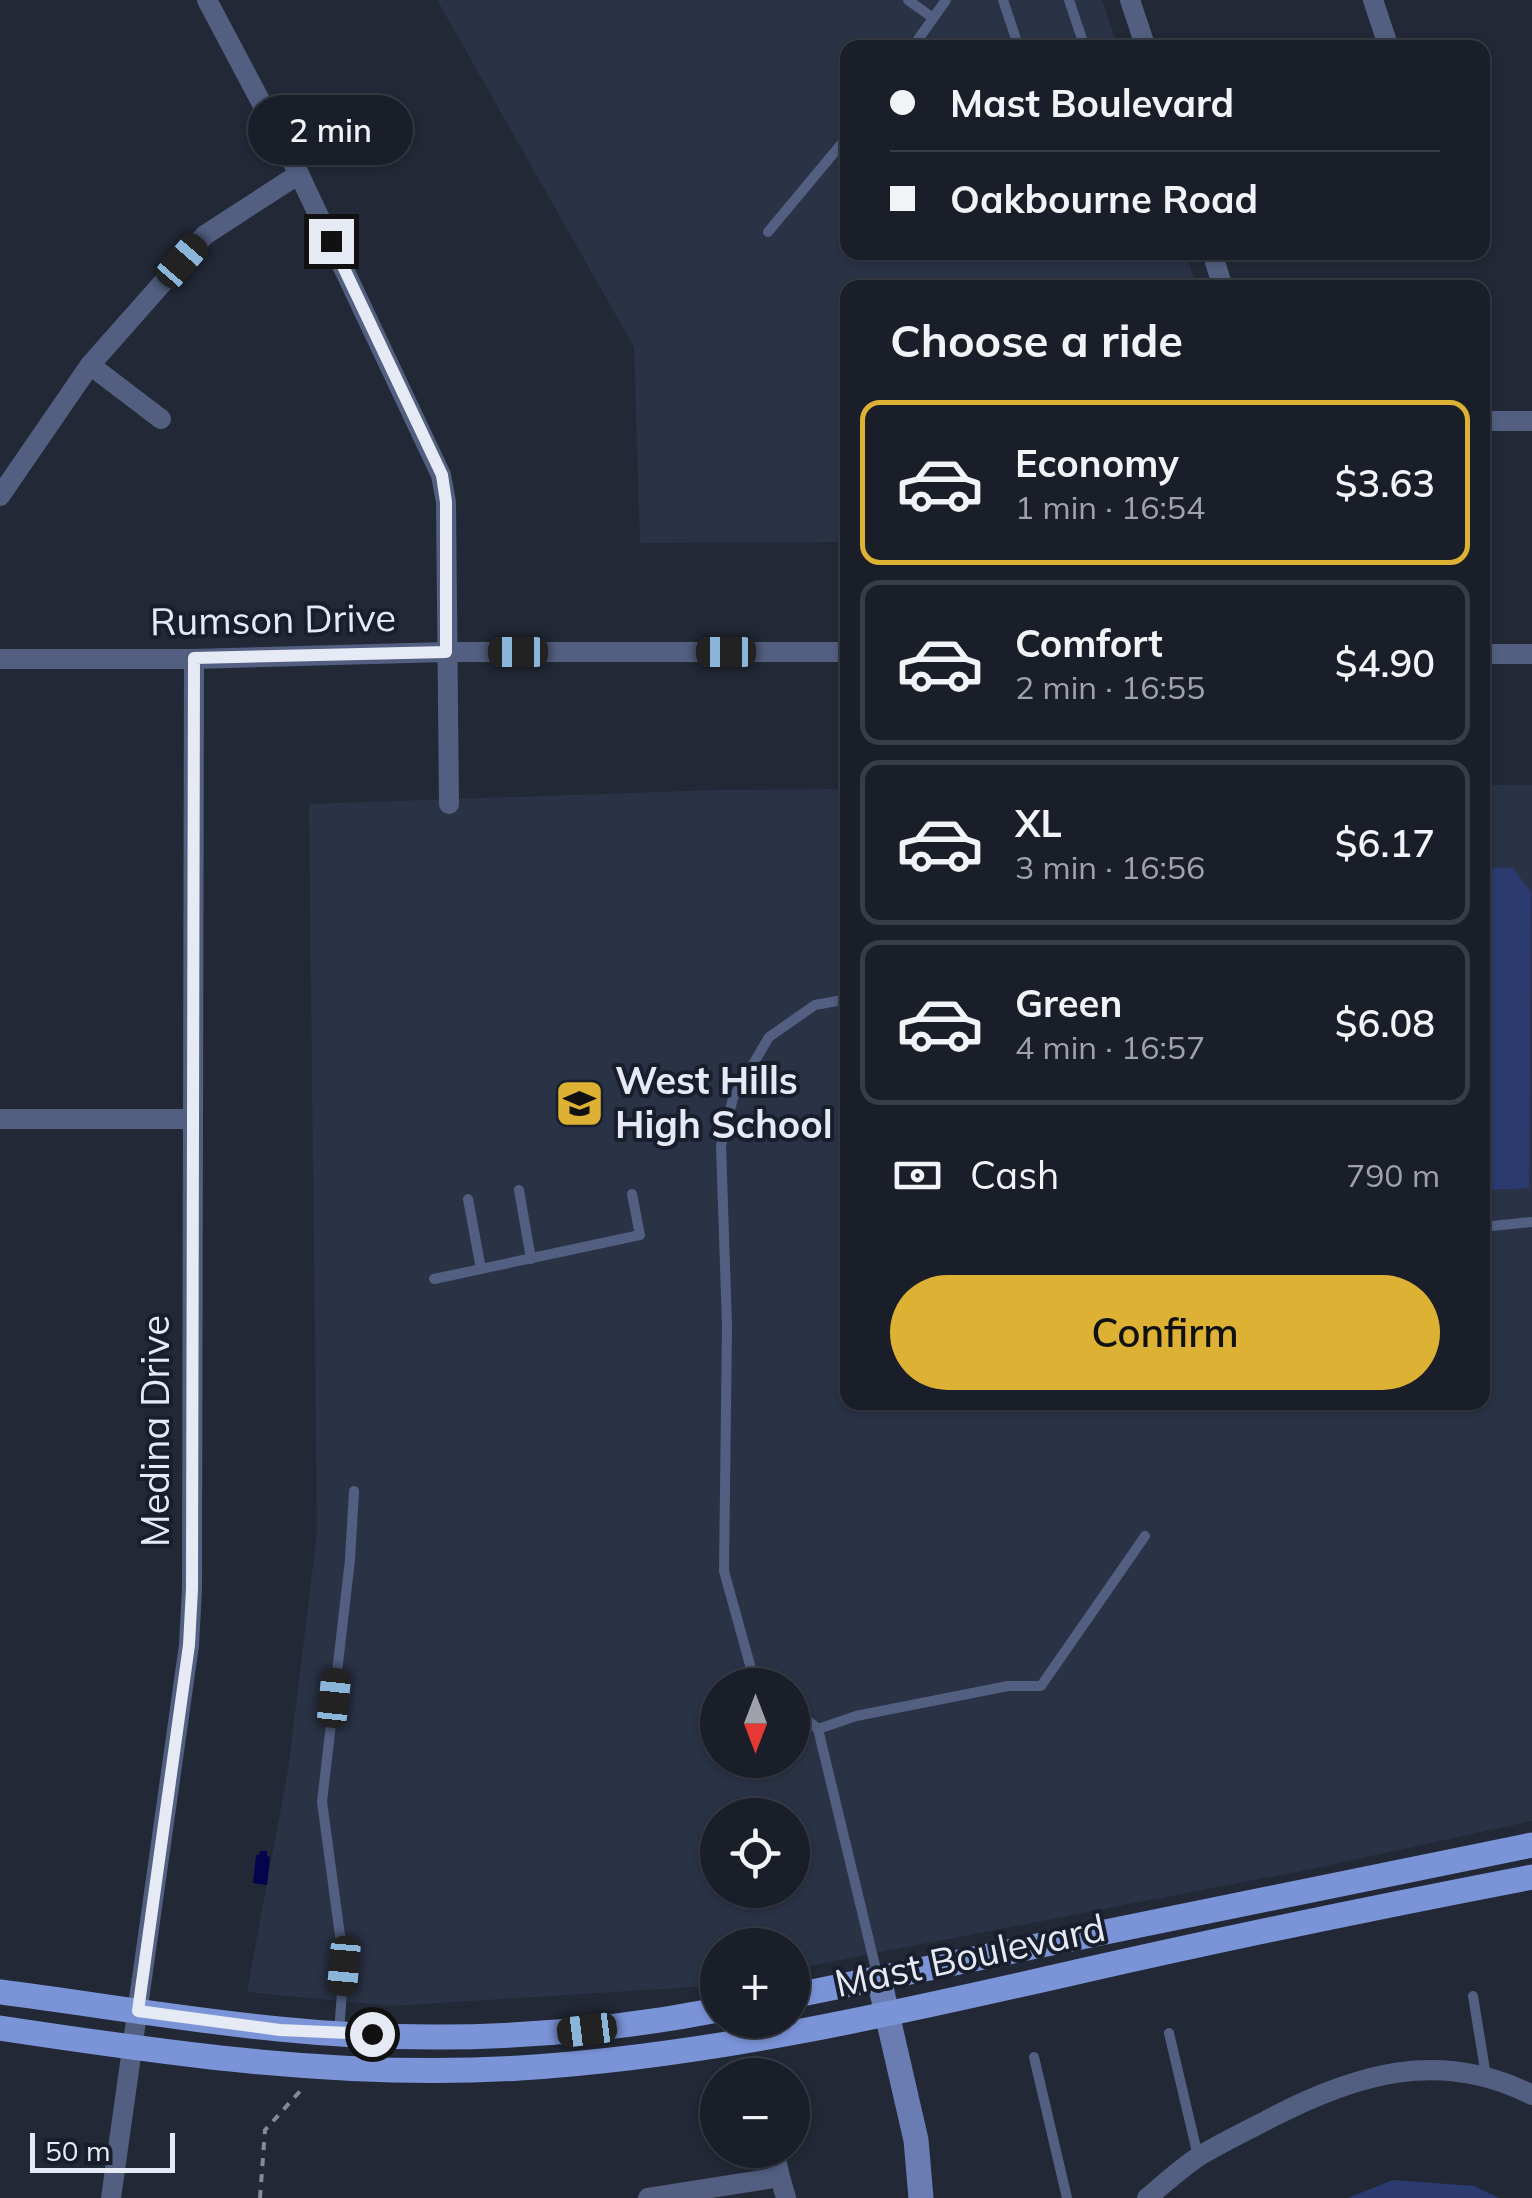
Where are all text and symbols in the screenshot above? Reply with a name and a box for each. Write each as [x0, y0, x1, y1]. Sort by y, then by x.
text: Mast Boulevard [950, 79, 1234, 127]
callout: 2 min [248, 96, 414, 166]
text: 2 min [289, 110, 372, 150]
text: Oakbourne Road [950, 175, 1258, 223]
route end [309, 219, 354, 264]
car [151, 229, 213, 293]
text: Choose a ride [890, 312, 1183, 368]
icon: car [895, 438, 985, 528]
text: Economy [1015, 439, 1179, 487]
text: $3.63 [1335, 459, 1435, 507]
text: 1 min · 16:54 [1015, 487, 1205, 527]
street label: Rumson Drive [150, 593, 396, 645]
icon: car [895, 618, 985, 708]
text: Comfort [1015, 619, 1163, 667]
car [488, 637, 548, 667]
car [696, 637, 756, 667]
text: $4.90 [1335, 639, 1435, 687]
text: 2 min · 16:55 [1015, 667, 1205, 707]
icon: car [895, 798, 985, 888]
text: XL [1015, 799, 1062, 847]
text: $6.17 [1335, 819, 1435, 867]
text: 3 min · 16:56 [1015, 847, 1205, 887]
icon: car [895, 978, 985, 1068]
text: Green [1015, 979, 1122, 1027]
text: $6.08 [1335, 999, 1435, 1047]
text: 4 min · 16:57 [1015, 1027, 1205, 1067]
place label: West Hills High School [615, 1056, 833, 1148]
school or university icon: West Hills High School [554, 1077, 606, 1129]
icon: cash [890, 1148, 945, 1203]
text: Cash [970, 1151, 1059, 1199]
text: 790 m [1346, 1155, 1440, 1195]
button: Confirm [890, 1275, 1440, 1390]
street label: Medina Drive [131, 1315, 179, 1547]
car [316, 1667, 352, 1729]
north arrow [700, 1668, 810, 1778]
map controls [700, 1668, 810, 2168]
button: locate [700, 1798, 810, 1908]
street label: Mast Boulevard [830, 1903, 1109, 2007]
button: + [700, 1928, 810, 2038]
car [326, 1935, 362, 1997]
car [555, 2011, 619, 2049]
route start [350, 2012, 395, 2057]
button: − [700, 2058, 810, 2168]
scale bar [30, 2128, 175, 2172]
text: 50 m [45, 2133, 111, 2168]

